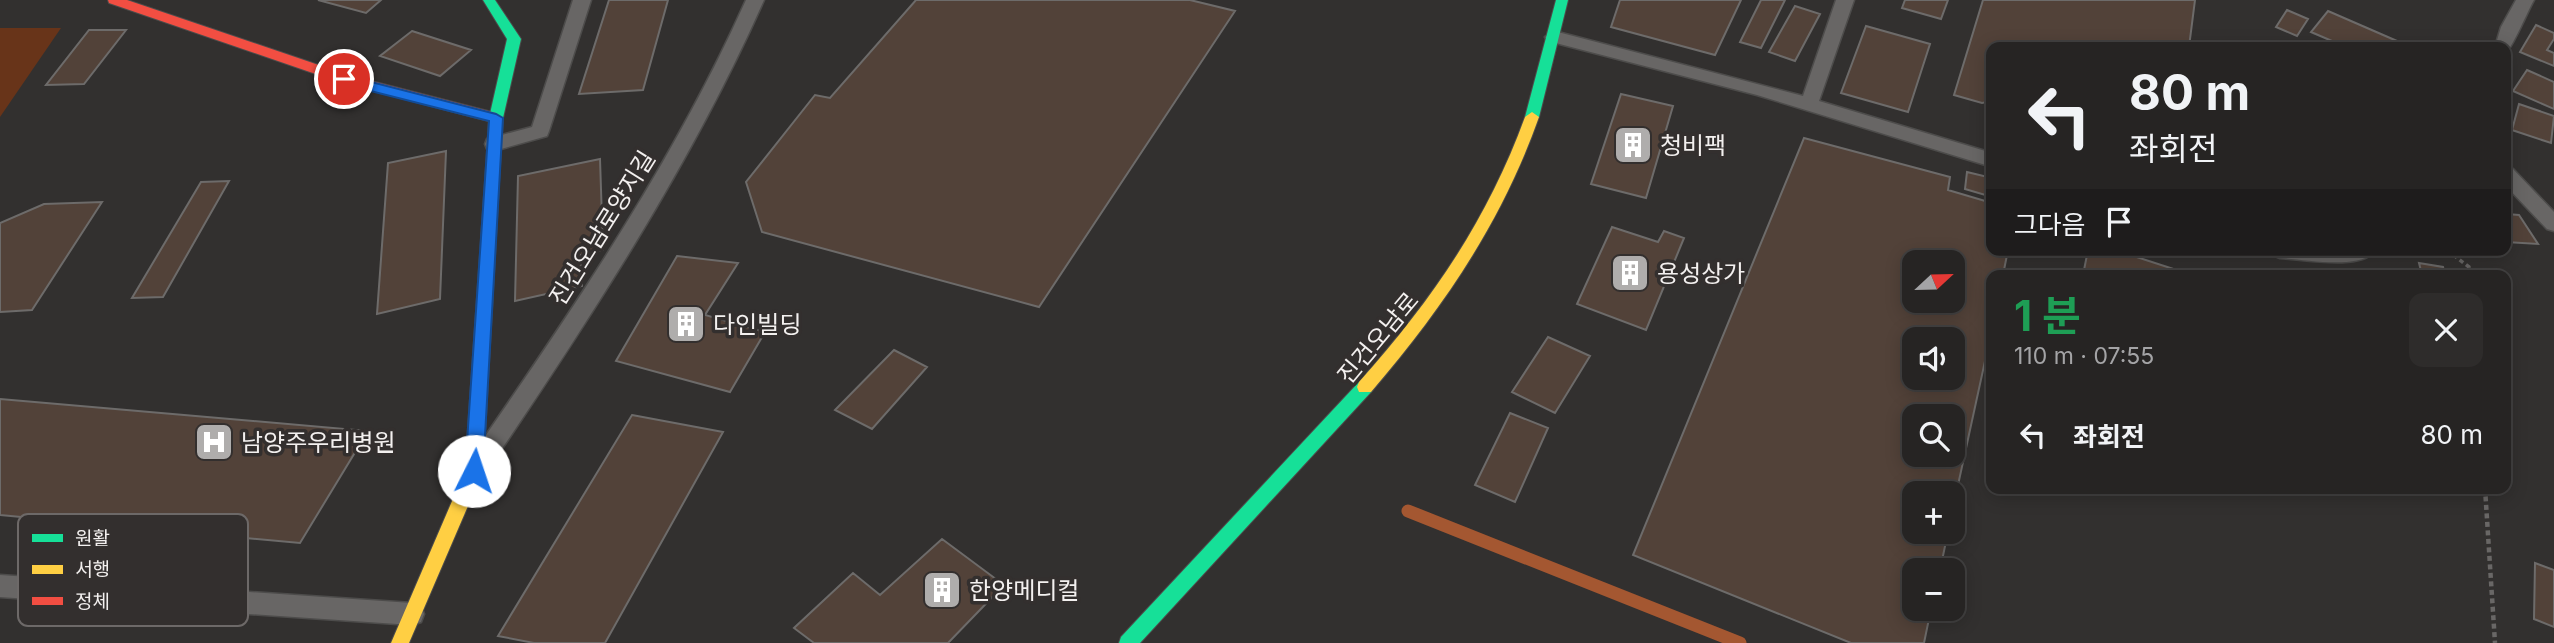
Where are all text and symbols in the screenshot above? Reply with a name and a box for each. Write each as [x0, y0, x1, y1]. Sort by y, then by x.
pin [314, 49, 374, 109]
icon: arrive [325, 60, 363, 98]
text: 80 m [2129, 63, 2250, 122]
icon: left [2014, 70, 2105, 161]
building icon: 청비팩 [1612, 124, 1654, 166]
text: 좌회전 [2129, 129, 2217, 168]
place label: 청비팩 [1660, 131, 1726, 160]
street label: 진건오남로양지길 [543, 145, 661, 311]
icon: arrive [2100, 203, 2138, 241]
text: 그다음 [2014, 209, 2086, 240]
north arrow [1902, 250, 1965, 313]
map controls [1902, 250, 1965, 621]
building icon: 용성상가 [1609, 252, 1651, 294]
place label: 용성상가 [1657, 259, 1745, 288]
street label: 진건오남로 [1331, 286, 1425, 390]
text: 1 분 [2014, 290, 2081, 341]
button: close [2409, 293, 2483, 367]
building icon: 다인빌딩 [665, 303, 707, 345]
place label: 다인빌딩 [713, 310, 801, 339]
button: sound [1902, 327, 1965, 390]
text: 110 m · 07:55 [2014, 342, 2154, 370]
button: search [1902, 404, 1965, 467]
icon: left [2014, 416, 2052, 454]
text: 80 m [2420, 419, 2483, 450]
hospital icon: 남양주우리병원 [193, 421, 235, 463]
text: 좌회전 [2073, 421, 2145, 452]
place label: 남양주우리병원 [241, 428, 396, 457]
position arrow [437, 434, 511, 508]
button: + [1902, 481, 1965, 544]
legend [18, 514, 248, 626]
text: 원활 [75, 527, 110, 550]
text: 서행 [75, 558, 110, 581]
button: − [1902, 558, 1965, 621]
building icon: 한양메디컬 [921, 569, 963, 611]
place label: 한양메디컬 [969, 576, 1079, 605]
text: 정체 [75, 590, 110, 613]

